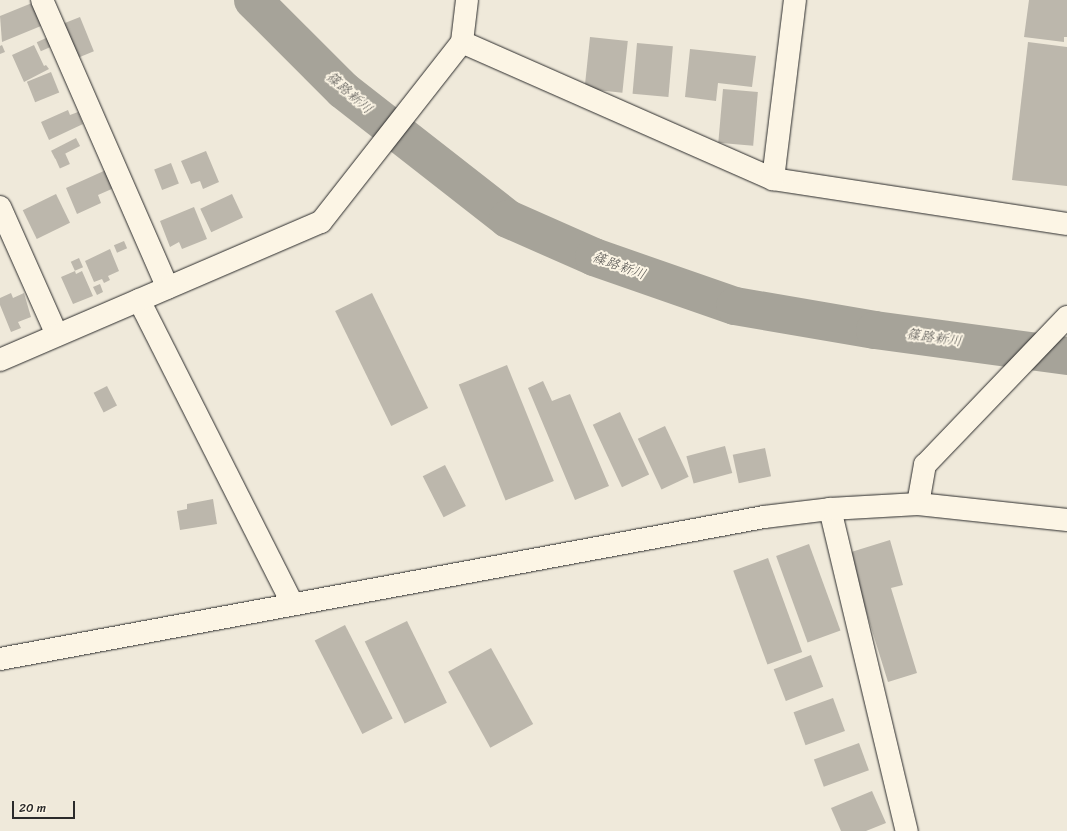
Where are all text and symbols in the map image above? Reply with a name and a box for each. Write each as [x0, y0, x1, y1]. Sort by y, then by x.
water label: 篠路新川 [322, 68, 376, 118]
water label: 篠路新川 [590, 249, 648, 283]
water label: 篠路新川 [905, 326, 963, 350]
scale bar [14, 793, 77, 819]
text: 20 m [19, 797, 46, 819]

